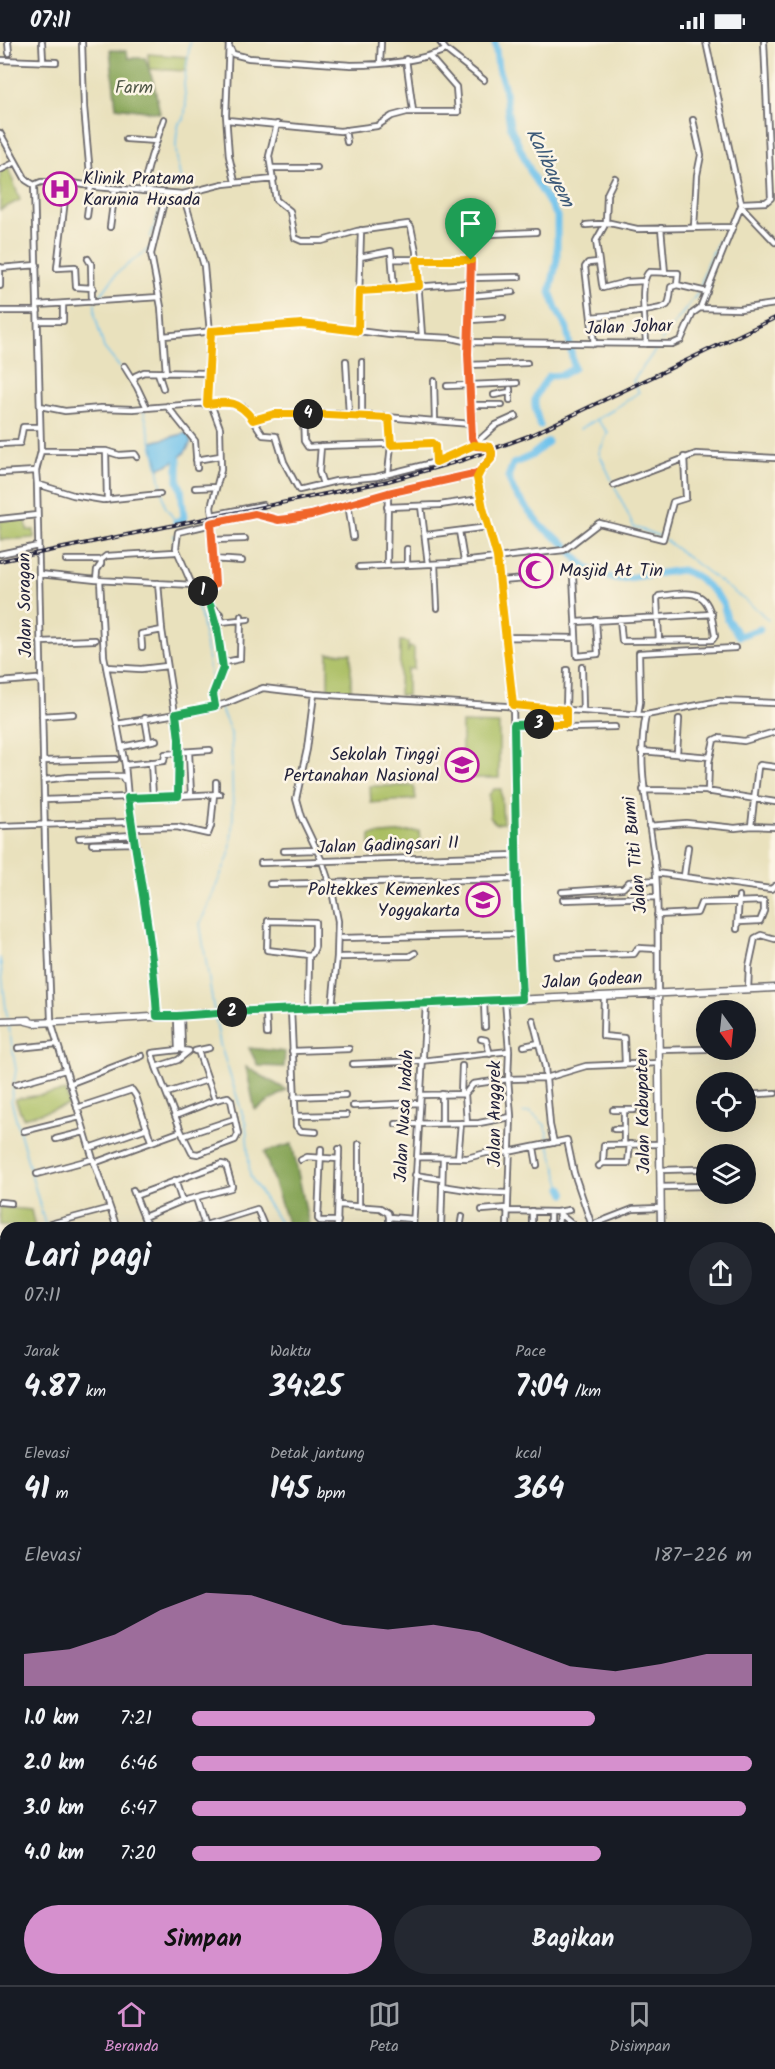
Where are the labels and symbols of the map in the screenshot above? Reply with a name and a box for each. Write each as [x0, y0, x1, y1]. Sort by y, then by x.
park label: Farm [115, 74, 153, 103]
water label: Kalibayem [516, 123, 583, 215]
place label: Klinik Pratama Karunia Husada [83, 165, 201, 215]
hospital icon: Klinik Pratama Karunia Husada [42, 171, 78, 207]
pin [445, 198, 496, 260]
street label: Jalan Johar [585, 312, 674, 344]
pin: 4 [293, 399, 323, 429]
street label: Jalan Soragan [11, 552, 41, 658]
mosque icon: Masjid At Tin [518, 553, 554, 589]
place label: Masjid At Tin [559, 557, 663, 586]
pin: 1 [188, 576, 218, 606]
pin: 3 [524, 709, 554, 739]
place label: Sekolah Tinggi Pertanahan Nasional [284, 741, 440, 791]
school or university icon: Sekolah Tinggi Pertanahan Nasional [444, 747, 480, 783]
street label: Jalan Titi Bumi [615, 794, 657, 915]
street label: Jalan Gadingsari II [316, 829, 460, 863]
place label: Poltekkes Kemenkes Yogyakarta [308, 876, 460, 926]
school or university icon: Poltekkes Kemenkes Yogyakarta [465, 882, 501, 918]
street label: Jalan Godean [541, 964, 643, 998]
pin: 2 [217, 997, 247, 1027]
north arrow [696, 1000, 756, 1060]
street label: Jalan Kabupaten [628, 1048, 660, 1174]
street label: Jalan Nusa Indah [387, 1049, 423, 1183]
street label: Jalan Anggrek [481, 1060, 510, 1167]

